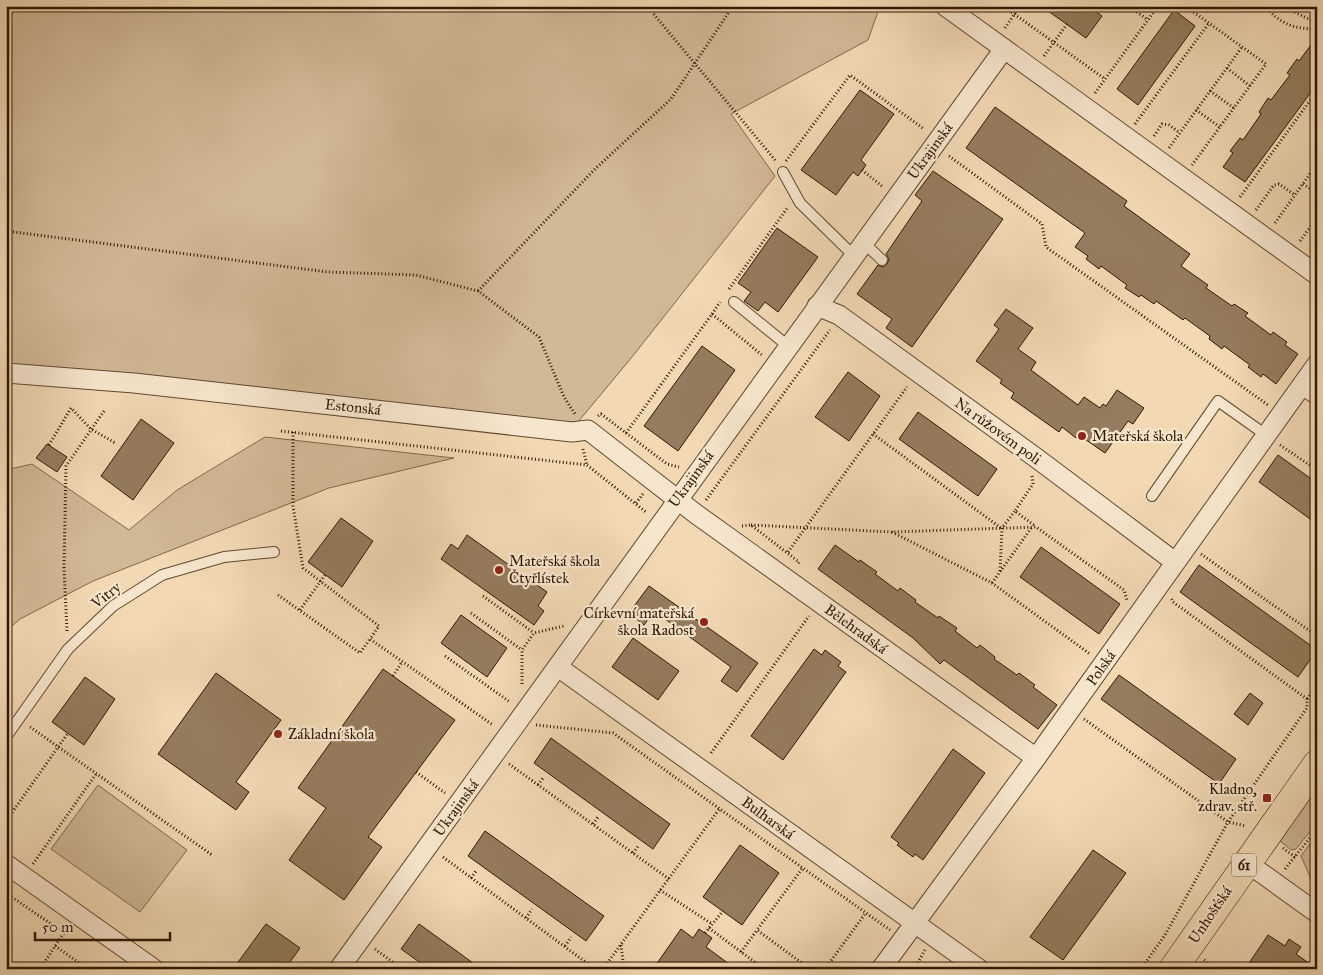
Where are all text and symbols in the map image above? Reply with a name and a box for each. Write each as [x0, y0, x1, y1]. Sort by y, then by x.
street label: Ukrajinská [904, 119, 957, 183]
street label: Na růžovém poli [951, 394, 1045, 468]
street label: Estonská [324, 395, 382, 419]
place label: Mateřská škola [1092, 427, 1184, 445]
marker: Mateřská škola [1076, 430, 1088, 442]
street label: Ukrajinská [665, 447, 718, 511]
place label: Mateřská škola Čtyřlístek [509, 552, 601, 587]
marker: Mateřská škola Čtyřlístek [493, 564, 505, 576]
street label: Vitry [87, 577, 125, 613]
street label: Bělehradská [821, 600, 891, 658]
place label: Církevní mateřská škola Radost [584, 604, 695, 639]
marker: Církevní mateřská škola Radost [698, 616, 710, 628]
street label: Polská [1083, 646, 1120, 689]
place label: Základní škola [288, 725, 375, 743]
marker: Základní škola [272, 728, 284, 740]
street label: Ukrajinská [430, 776, 483, 840]
place label: Kladno, zdrav. stř. [1198, 780, 1257, 815]
marker: Kladno, zdrav. stř. [1261, 792, 1273, 804]
street label: Bulharská [738, 793, 798, 844]
road number: 61 [1232, 854, 1256, 876]
street label: Unhošťská [1184, 882, 1236, 947]
scale bar [35, 910, 170, 942]
text: 50 m [42, 918, 74, 936]

